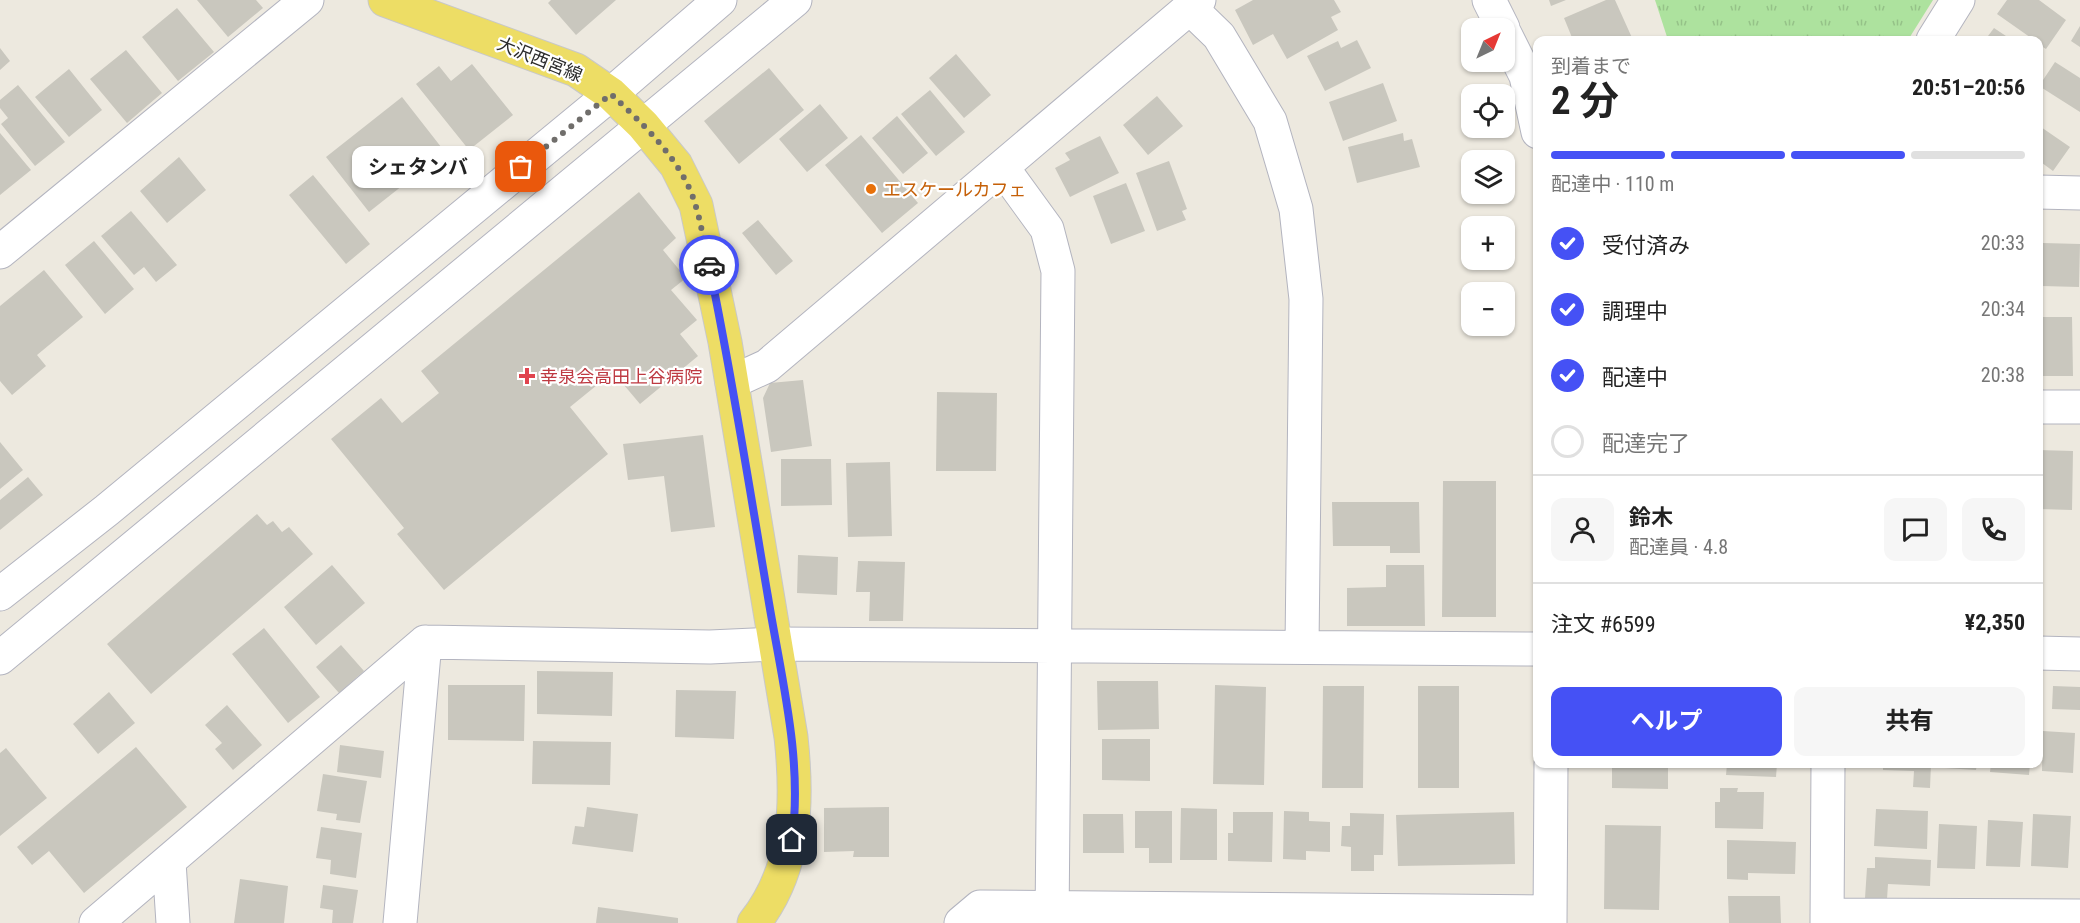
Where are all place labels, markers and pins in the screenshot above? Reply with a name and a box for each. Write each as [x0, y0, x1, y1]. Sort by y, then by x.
pin [495, 141, 546, 192]
callout: シェタンバ [353, 146, 485, 188]
place label: エスケールカフェ [883, 179, 1026, 200]
marker: エスケールカフェ [864, 182, 878, 196]
place label: 幸泉会高田上谷病院 [540, 366, 702, 387]
marker: 幸泉会高田上谷病院 [518, 367, 536, 385]
pin [766, 814, 817, 865]

